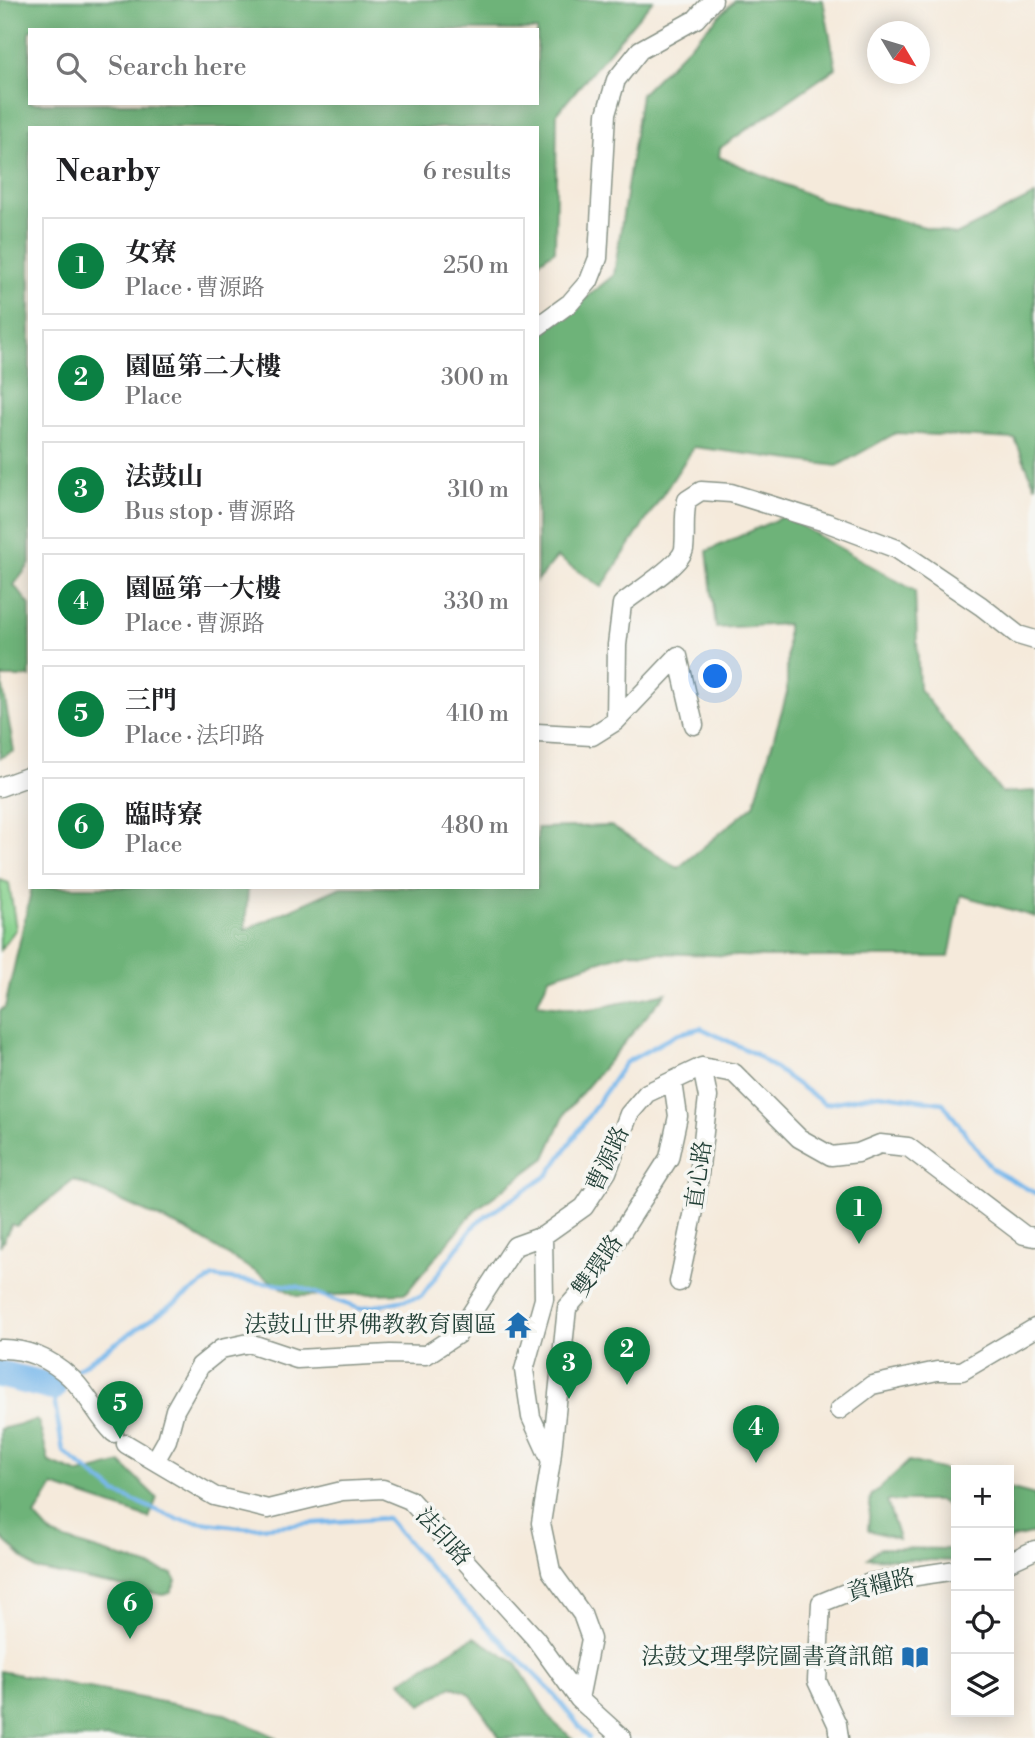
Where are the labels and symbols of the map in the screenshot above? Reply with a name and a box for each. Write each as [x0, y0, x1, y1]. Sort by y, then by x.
north arrow [867, 21, 930, 84]
your location [698, 659, 732, 693]
street label: 曹源路 [581, 1122, 635, 1196]
street label: 直心路 [680, 1139, 718, 1211]
pin: 1 [836, 1186, 882, 1244]
street label: 雙環路 [567, 1230, 629, 1302]
temple icon: 法鼓山世界佛教教育園區 [503, 1310, 533, 1340]
place label: 法鼓山世界佛教教育園區 [244, 1311, 497, 1339]
pin: 2 [604, 1327, 650, 1385]
pin: 3 [546, 1341, 592, 1399]
pin: 5 [97, 1381, 143, 1439]
pin: 4 [733, 1405, 779, 1463]
street label: 法印路 [410, 1502, 476, 1572]
street label: 資糧路 [844, 1563, 918, 1607]
pin: 6 [107, 1581, 153, 1639]
library icon: 法鼓文理學院圖書資訊館 [900, 1642, 930, 1672]
place label: 法鼓文理學院圖書資訊館 [641, 1643, 894, 1671]

